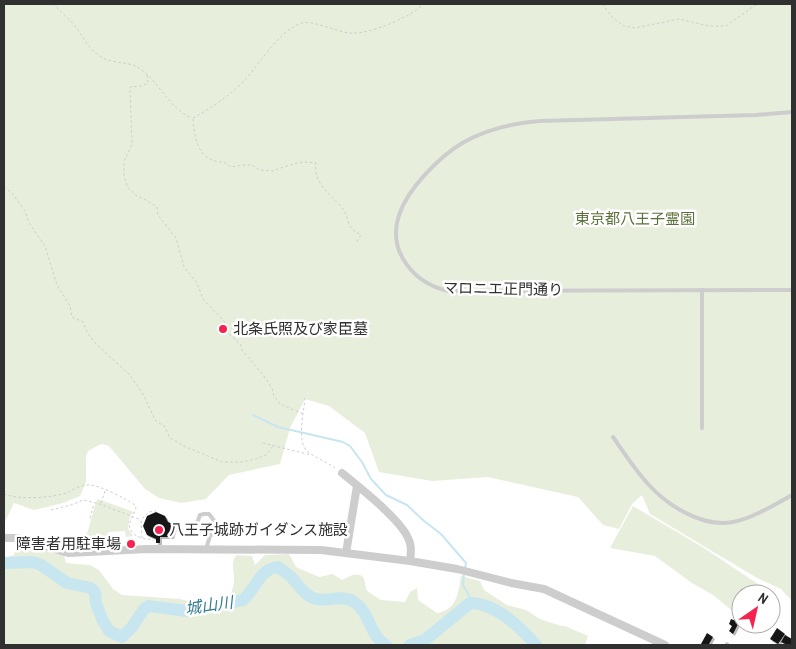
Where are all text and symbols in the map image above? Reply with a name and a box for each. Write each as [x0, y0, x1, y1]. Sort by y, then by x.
park label: 東京都八王子霊園 [575, 208, 695, 229]
street label: マロニエ正門通り [443, 277, 563, 300]
place label: 北条氏照及び家臣墓 [233, 318, 368, 339]
marker: 北条氏照及び家臣墓 [217, 323, 229, 335]
place label: 八王子城跡ガイダンス施設 [169, 519, 348, 540]
marker: 八王子城跡ガイダンス施設 [153, 524, 165, 536]
place label: 障害者用駐車場 [16, 533, 121, 554]
marker: 障害者用駐車場 [125, 538, 137, 550]
north arrow [731, 584, 781, 634]
text: N [755, 588, 772, 608]
water label: 城山川 [184, 590, 236, 619]

